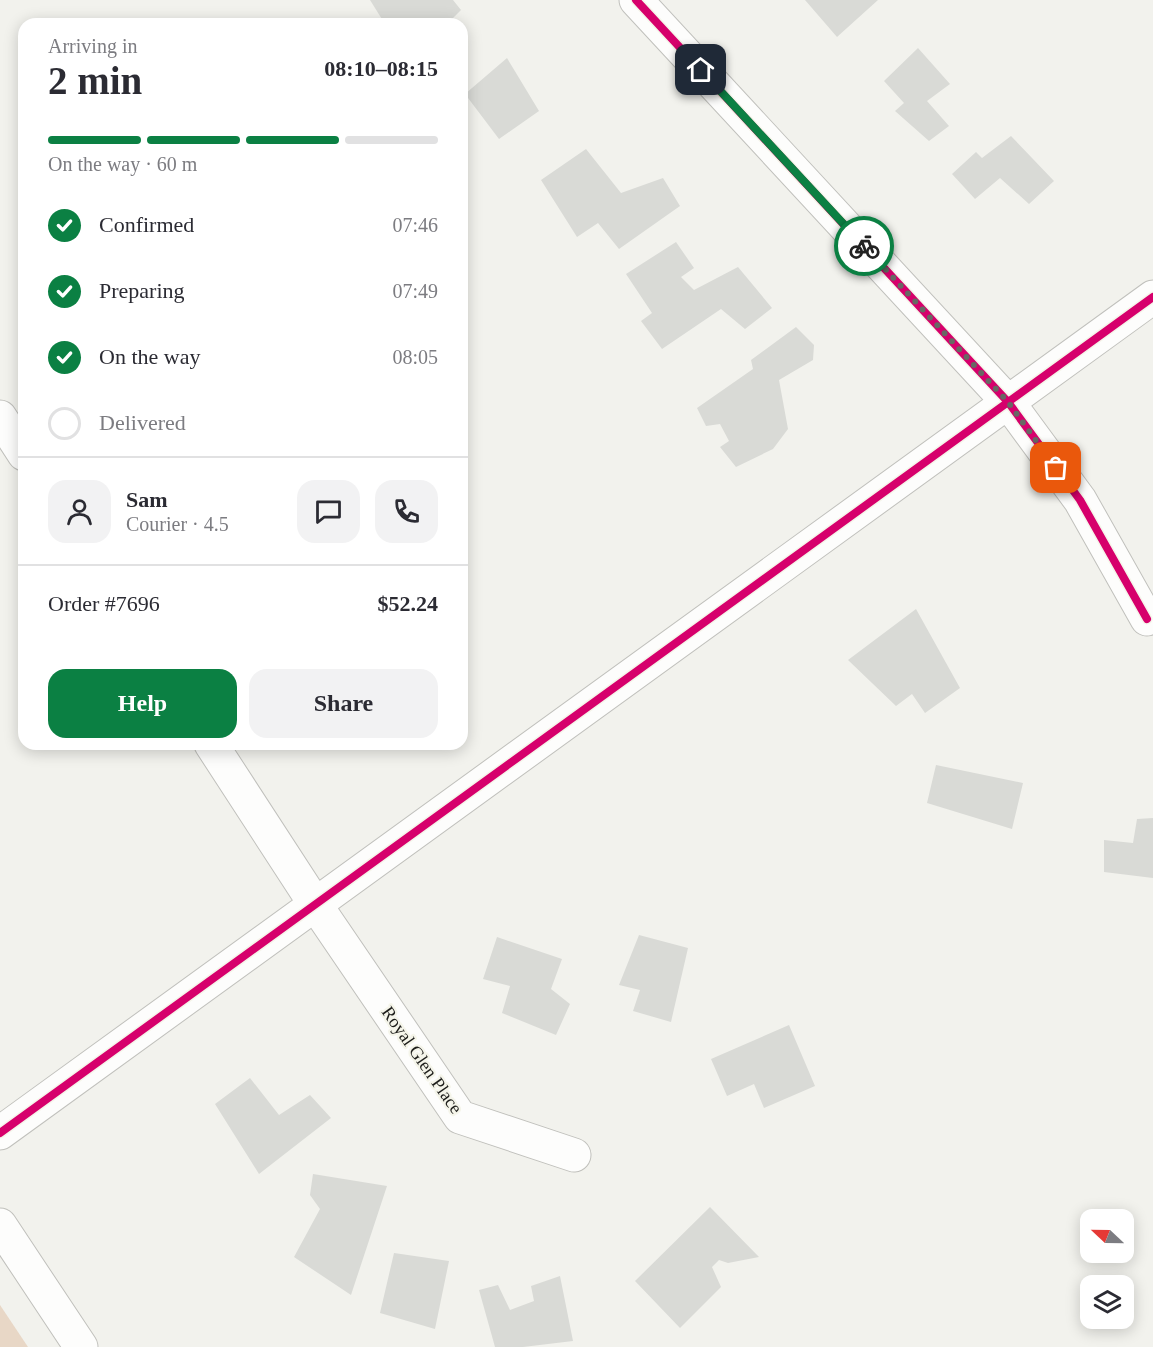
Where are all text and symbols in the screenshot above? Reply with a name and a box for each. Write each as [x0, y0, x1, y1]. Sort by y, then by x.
text: Arriving in [48, 35, 137, 57]
pin [675, 44, 726, 95]
icon: home [684, 53, 717, 86]
text: 08:10–08:15 [324, 56, 438, 81]
text: 2 min [48, 59, 142, 102]
text: On the way · 60 m [48, 153, 197, 175]
icon: check [48, 209, 81, 242]
text: Confirmed [99, 212, 194, 237]
text: 07:46 [392, 214, 438, 236]
courier [834, 216, 894, 276]
icon: bike [848, 230, 881, 263]
icon: check [48, 275, 81, 308]
text: Preparing [99, 278, 185, 303]
text: 07:49 [392, 280, 438, 302]
icon: check [48, 341, 81, 374]
text: On the way [99, 344, 200, 369]
text: 08:05 [392, 346, 438, 368]
text: Delivered [99, 410, 186, 435]
pin [1030, 442, 1081, 493]
icon: bag [1039, 451, 1072, 484]
button: person [48, 480, 111, 543]
button: chat [297, 480, 360, 543]
button: phone [375, 480, 438, 543]
text: Sam [126, 487, 168, 512]
text: Courier · 4.5 [126, 513, 229, 535]
text: Order #7696 [48, 591, 160, 616]
text: $52.24 [378, 591, 438, 616]
button: Help [48, 669, 237, 738]
button: Share [249, 669, 438, 738]
street label: Royal Glen Place [378, 1003, 466, 1117]
north arrow [1080, 1209, 1134, 1263]
map controls [1080, 1209, 1134, 1329]
button: layers [1080, 1275, 1134, 1329]

